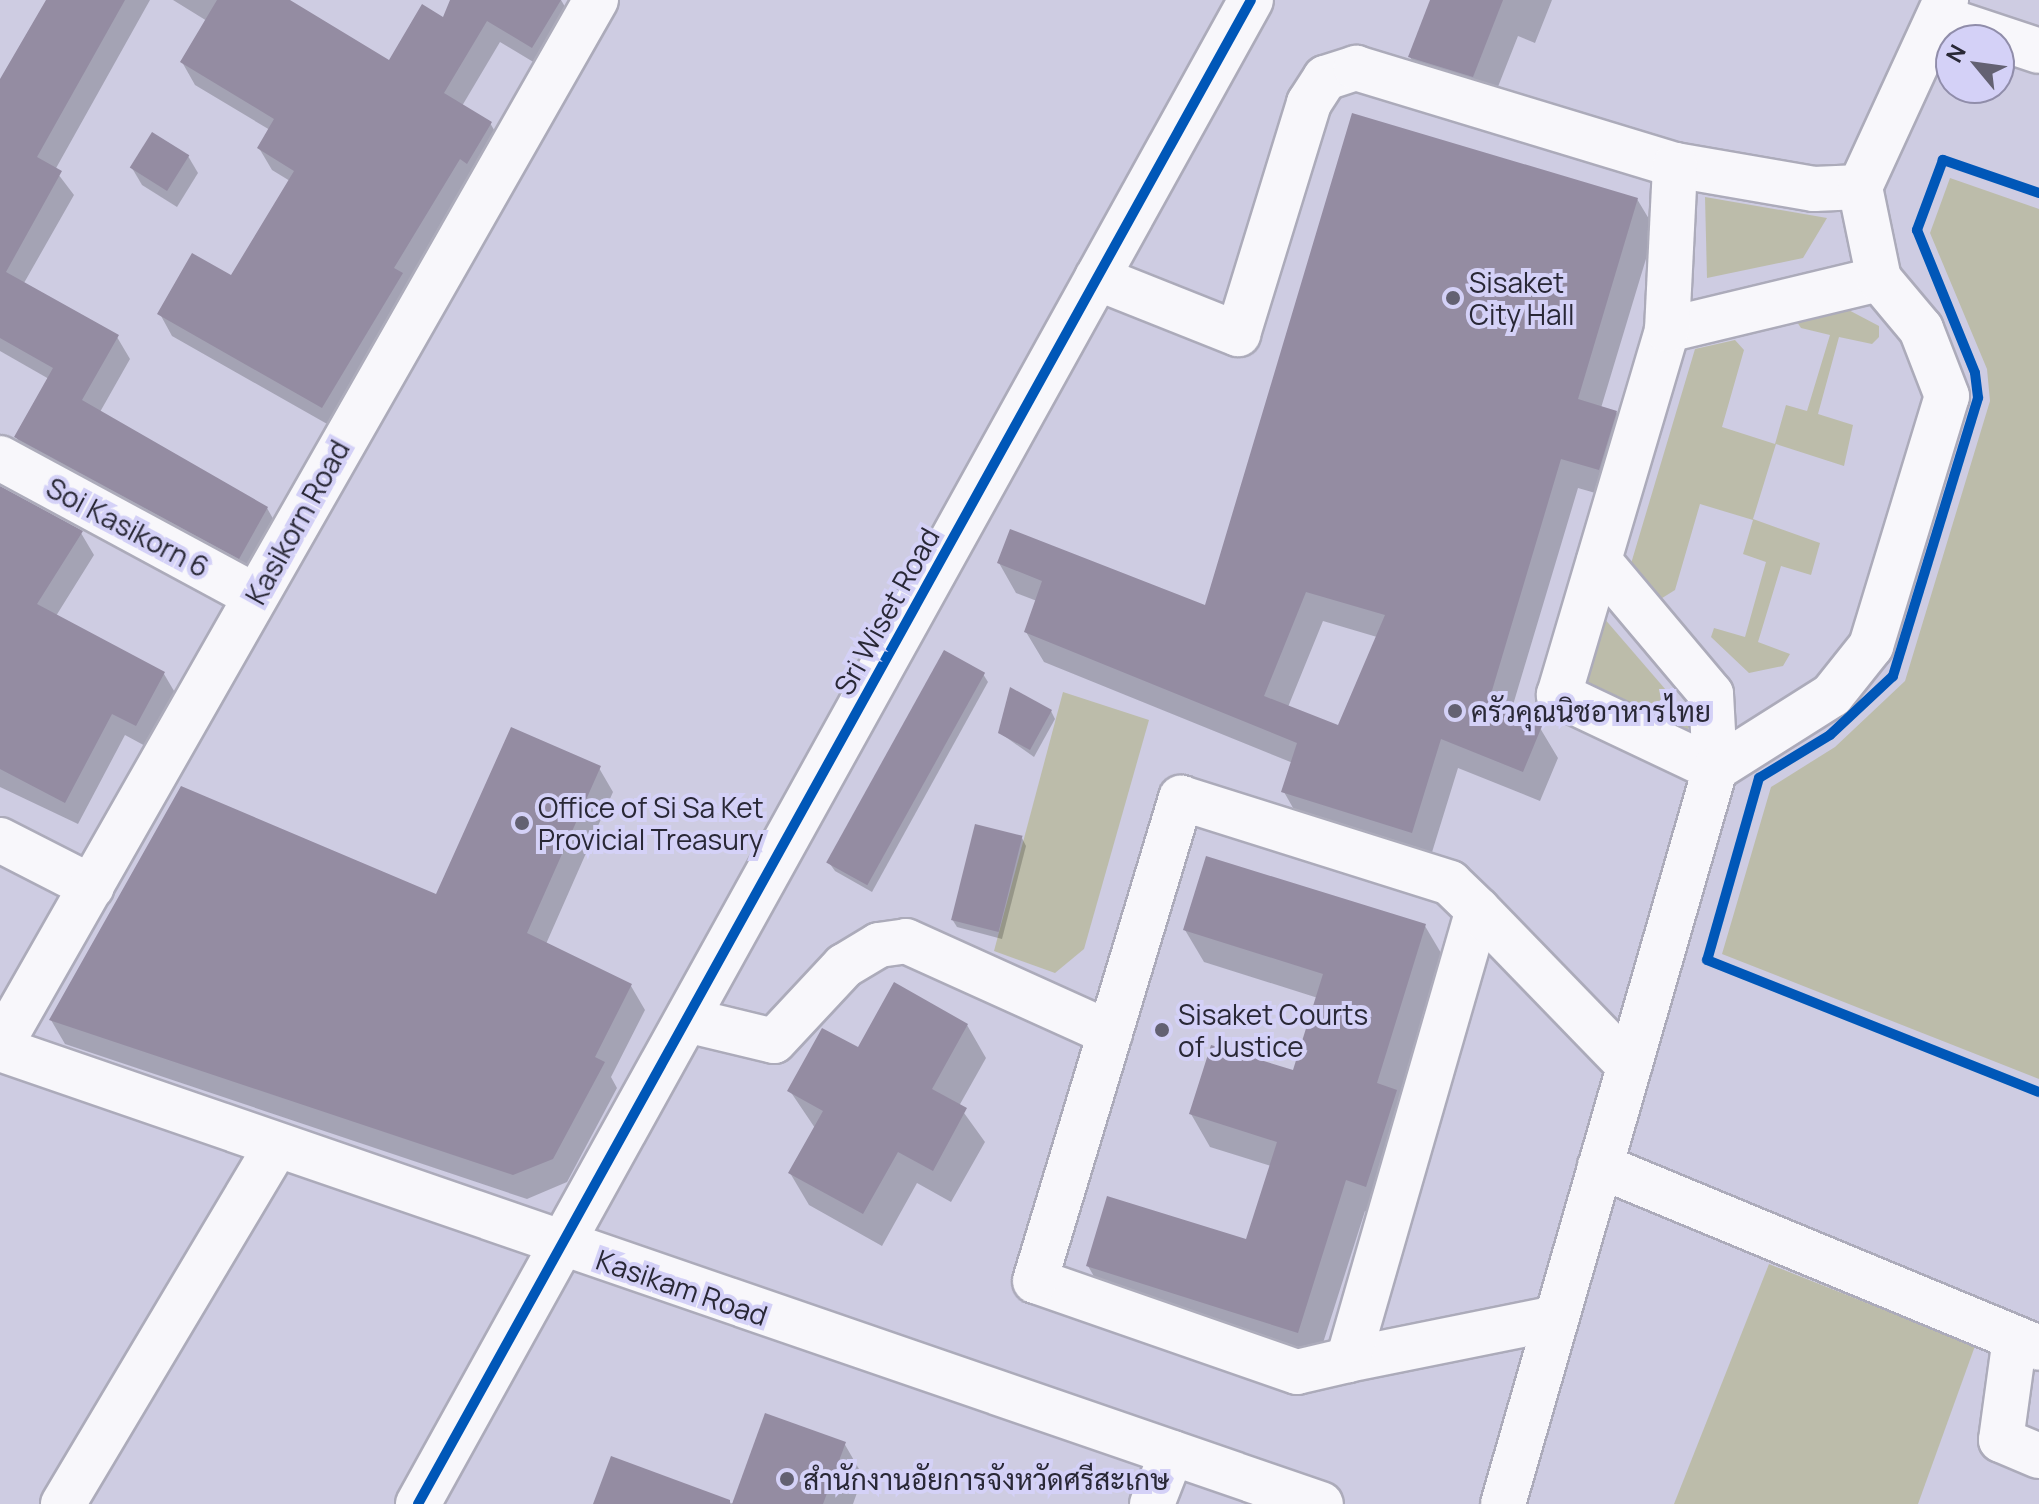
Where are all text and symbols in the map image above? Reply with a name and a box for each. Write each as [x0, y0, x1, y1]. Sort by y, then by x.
north arrow [1935, 24, 2015, 104]
text: N [1939, 39, 1973, 68]
place label: Sisaket City Hall [1469, 265, 1575, 331]
marker: Sisaket City Hall [1444, 289, 1462, 307]
street label: Kasikorn Road [238, 434, 356, 610]
street label: Soi Kasikorn 6 [41, 470, 215, 584]
street label: Sri Wiset Road [826, 522, 946, 700]
place label: ครัวคุณนิชอาหารไทย [1471, 694, 1711, 728]
marker: ครัวคุณนิชอาหารไทย [1446, 702, 1464, 720]
place label: Office of Si Sa Ket Provicial Treasury [538, 790, 764, 856]
marker: Office of Si Sa Ket Provicial Treasury [513, 814, 531, 832]
place label: Sisaket Courts of Justice [1178, 997, 1368, 1063]
marker: Sisaket Courts of Justice [1153, 1021, 1171, 1039]
street label: Kasikam Road [592, 1242, 772, 1332]
place label: สำนักงานอัยการจังหวัดศรีสะเกษ [803, 1462, 1169, 1496]
marker: สำนักงานอัยการจังหวัดศรีสะเกษ [778, 1470, 796, 1488]

